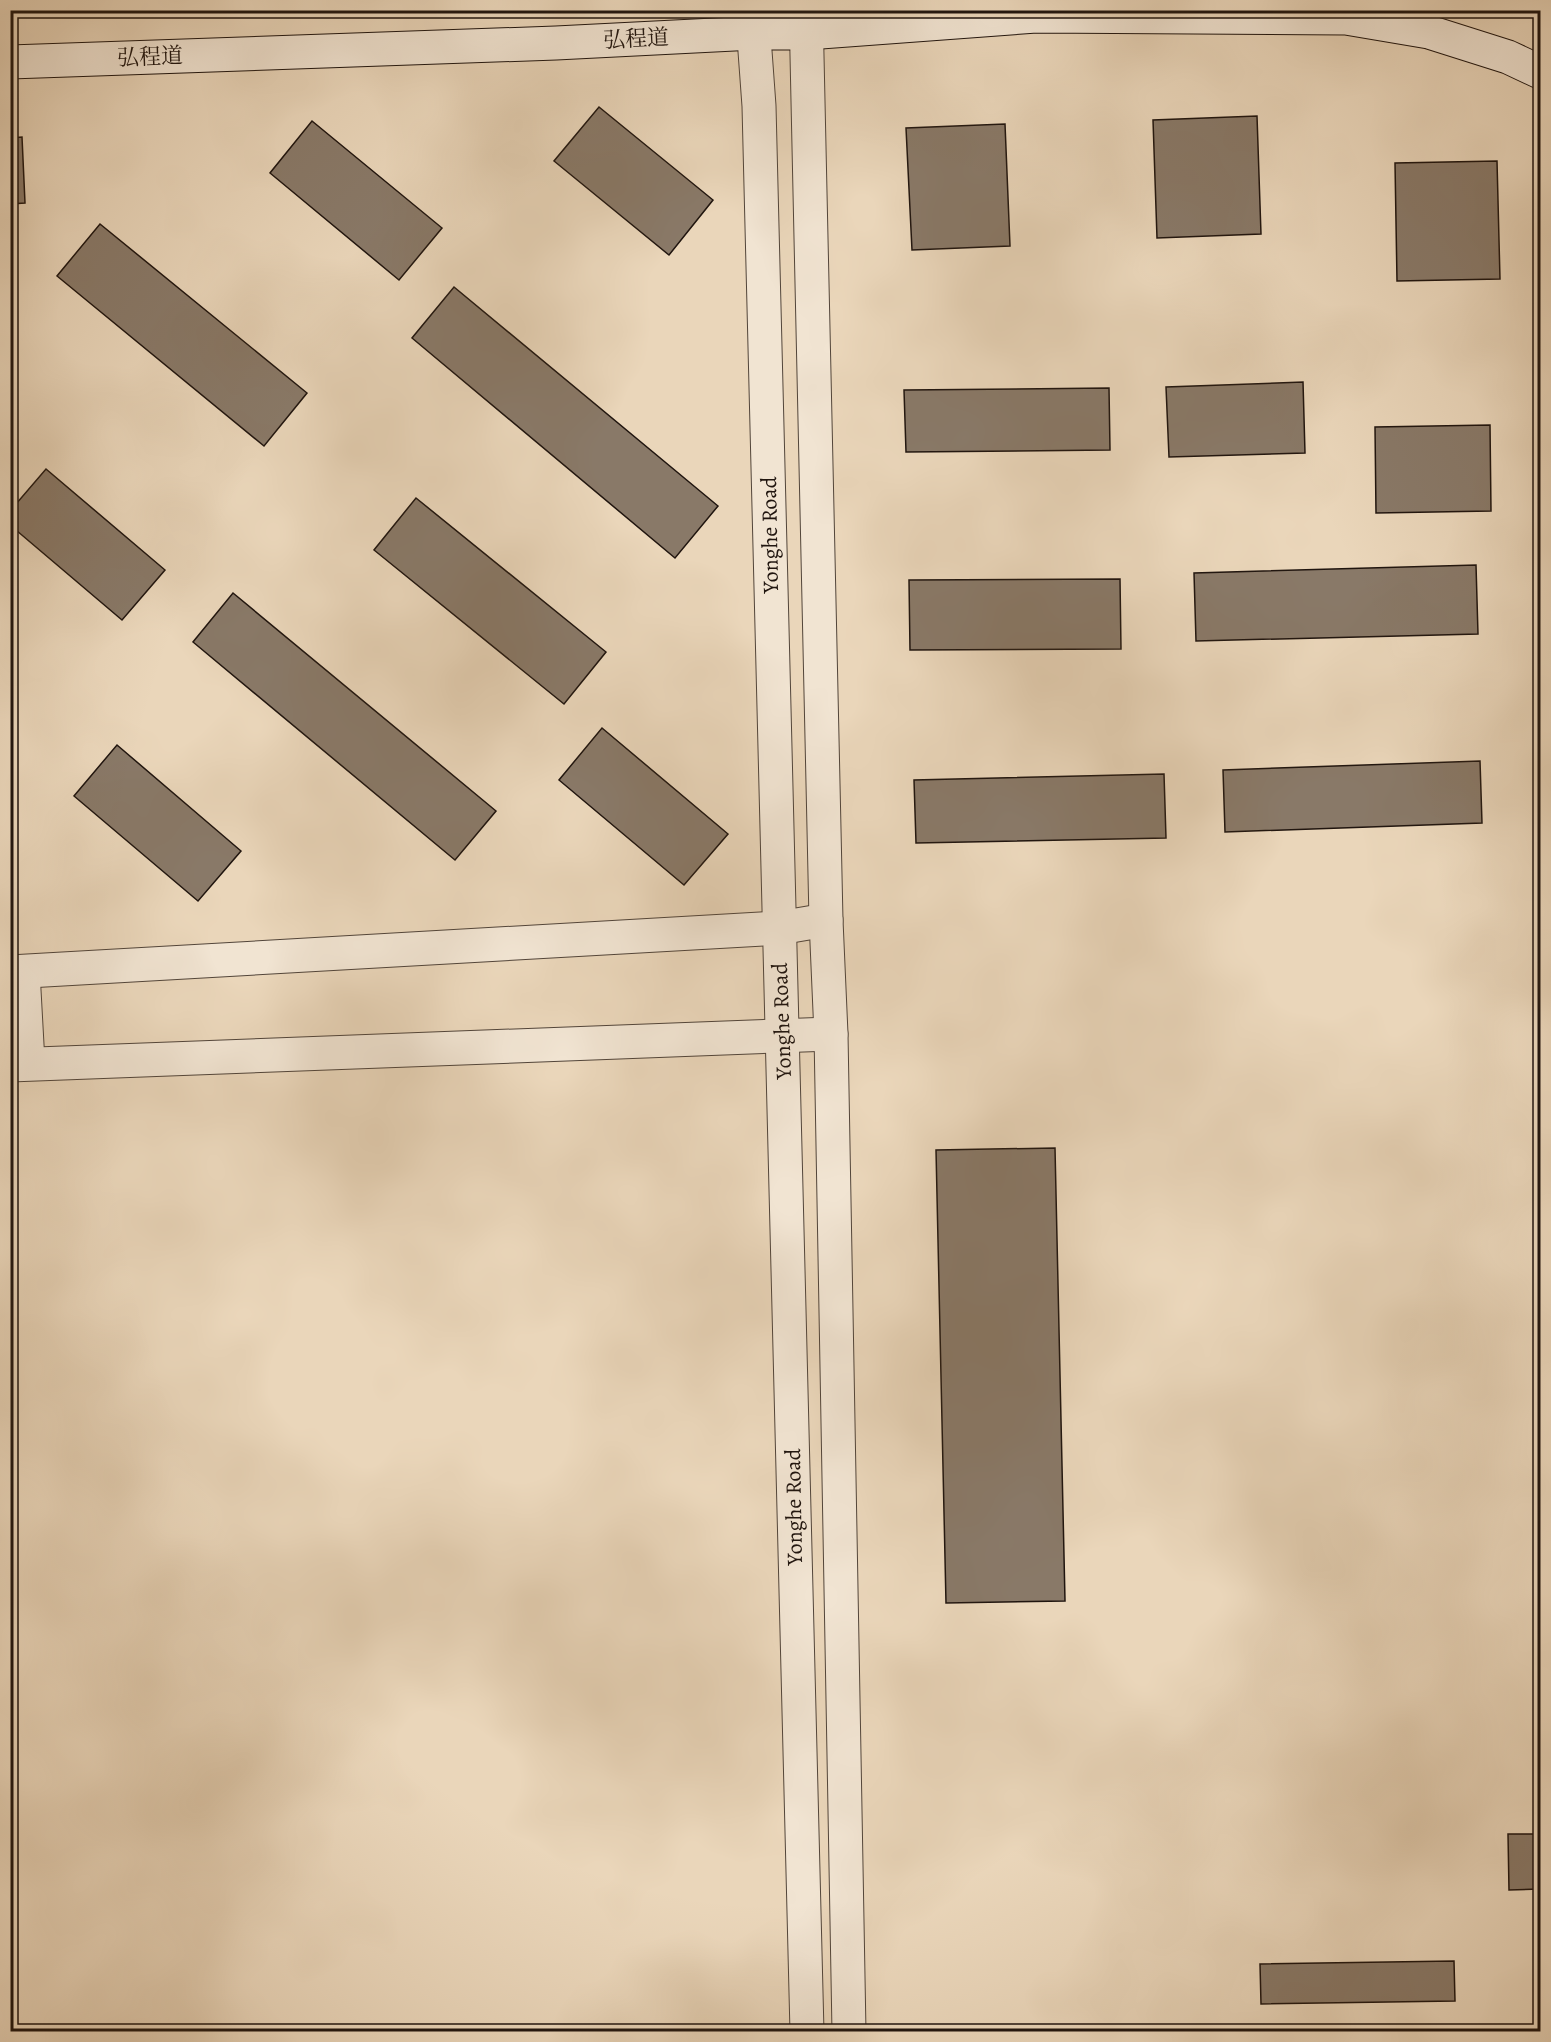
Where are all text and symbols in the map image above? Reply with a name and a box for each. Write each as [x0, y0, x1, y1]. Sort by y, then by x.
street label: 弘程道 [602, 22, 670, 56]
street label: 弘程道 [116, 41, 184, 73]
street label: Yonghe Road [754, 476, 786, 595]
street label: Yonghe Road [765, 962, 799, 1081]
street label: Yonghe Road [778, 1448, 810, 1567]

